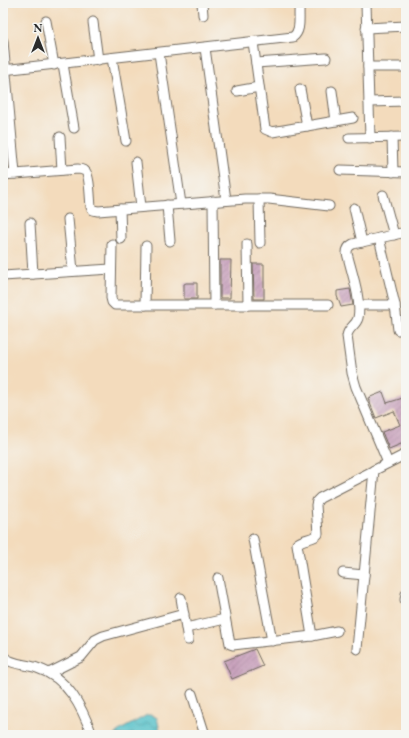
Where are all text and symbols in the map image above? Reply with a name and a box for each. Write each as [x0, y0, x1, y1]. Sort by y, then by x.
north arrow [18, 18, 58, 58]
text: N [34, 21, 43, 35]

